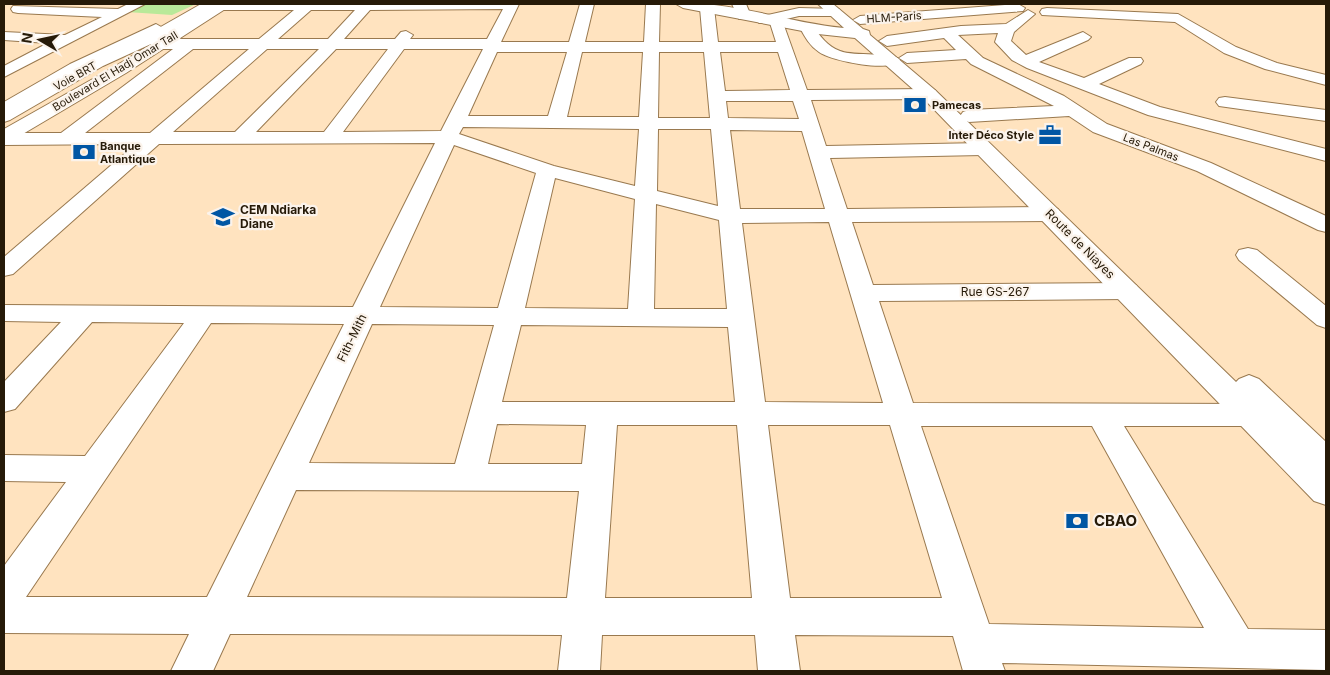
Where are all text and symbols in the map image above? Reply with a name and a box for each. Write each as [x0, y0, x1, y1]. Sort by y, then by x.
street label: HLM-Paris [866, 8, 922, 26]
north arrow [15, 15, 65, 65]
street label: Boulevard El Hadj Omar Tall [50, 28, 180, 114]
text: N [17, 31, 36, 44]
street label: Voie BRT [51, 58, 99, 94]
bank icon: Pamecas [902, 92, 928, 118]
place label: Pamecas [932, 98, 981, 112]
office icon: Inter Déco Style [1037, 122, 1063, 148]
place label: Inter Déco Style [949, 128, 1034, 142]
street label: Las Palmas [1121, 130, 1181, 164]
bank icon: Banque Atlantique [71, 139, 97, 165]
place label: Banque Atlantique [100, 139, 156, 166]
place label: CEM Ndiarka Diane [240, 202, 316, 231]
school or university icon: CEM Ndiarka Diane [210, 204, 236, 230]
street label: Route de Niayes [1042, 206, 1118, 282]
street label: Rue GS-267 [961, 284, 1029, 299]
street label: Fith-Mith [334, 311, 370, 364]
bank icon: CBAO [1064, 508, 1090, 534]
place label: CBAO [1094, 511, 1137, 530]

